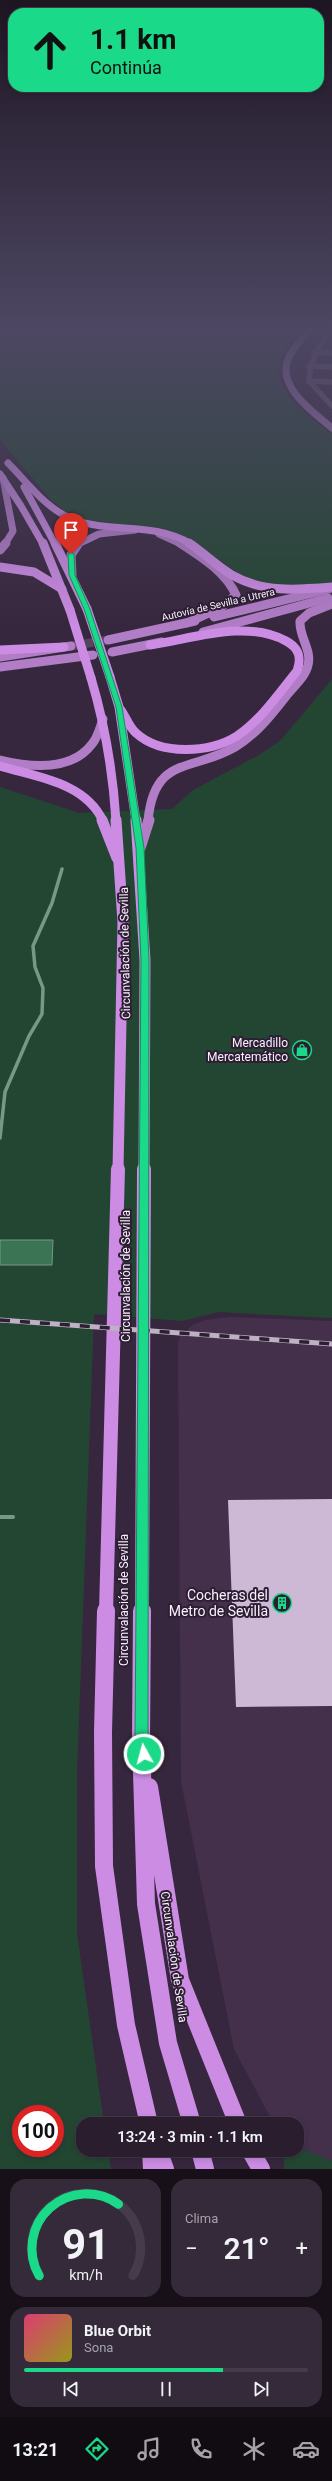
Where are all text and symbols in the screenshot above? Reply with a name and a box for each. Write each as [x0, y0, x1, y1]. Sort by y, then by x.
text: 1.1 km [90, 23, 176, 56]
icon: ahead [24, 24, 76, 76]
text: Continúa [90, 57, 162, 78]
pin [54, 513, 88, 554]
icon: arrive [60, 519, 82, 541]
street label: Autovía de Sevilla a Utrera [161, 586, 276, 623]
street label: Circunvalación de Sevilla [117, 887, 133, 1019]
place label: Mercadillo Mercatemático [207, 1036, 288, 1064]
shop icon: Mercadillo Mercatemático [291, 1039, 313, 1061]
street label: Circunvalación de Sevilla [119, 1210, 133, 1342]
street label: Circunvalación de Sevilla [117, 1534, 131, 1666]
place label: Cocheras del Metro de Sevilla [169, 1587, 268, 1619]
building icon: Cocheras del Metro de Sevilla [271, 1592, 293, 1614]
position arrow [123, 1733, 165, 1775]
street label: Circunvalación de Sevilla [158, 1891, 190, 2023]
speed limit sign: 100 [12, 2105, 64, 2157]
text: 13:24 · 3 min · 1.1 km [117, 2128, 263, 2146]
text: Clima [185, 2211, 218, 2226]
text: 91 [62, 2220, 109, 2269]
text: 21° [224, 2231, 269, 2266]
text: − [185, 2236, 198, 2261]
text: + [296, 2236, 308, 2261]
text: km/h [69, 2267, 102, 2283]
text: Blue Orbit [84, 2322, 151, 2340]
text: Sona [84, 2340, 113, 2355]
icon: previous [60, 2378, 82, 2400]
icon: pause [155, 2378, 177, 2400]
icon: next [250, 2378, 272, 2400]
icon: directions [83, 2435, 111, 2463]
icon: music [135, 2435, 163, 2463]
icon: phone [187, 2435, 215, 2463]
icon: climate [240, 2435, 268, 2463]
icon: car [292, 2435, 320, 2463]
text: 13:21 [12, 2439, 59, 2460]

